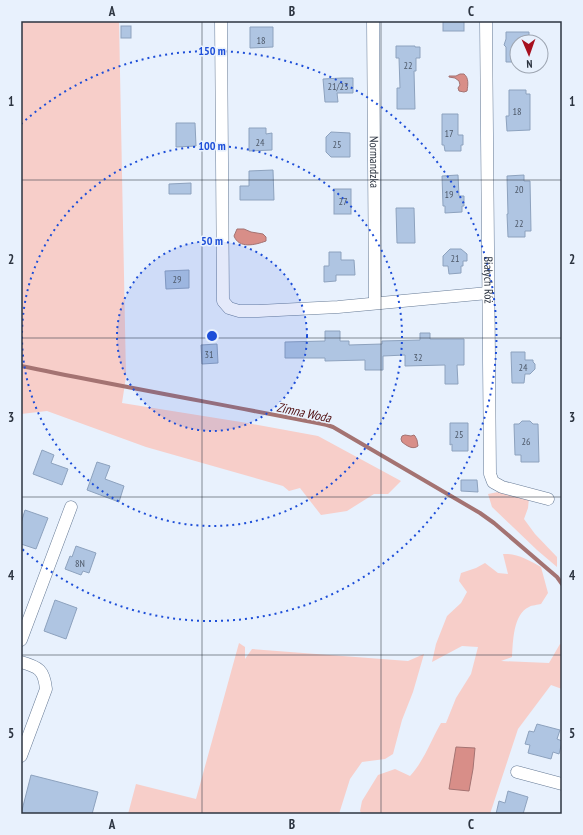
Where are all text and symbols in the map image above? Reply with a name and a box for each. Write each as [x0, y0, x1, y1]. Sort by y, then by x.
text: A [108, 3, 116, 20]
text: B [289, 3, 295, 20]
text: C [468, 3, 474, 20]
house number: 18 [257, 34, 266, 47]
north arrow [509, 34, 549, 74]
text: 150 m [198, 43, 226, 58]
text: N [526, 57, 533, 71]
house number: 22 [404, 59, 413, 72]
house number: 21/23 [328, 80, 348, 93]
text: 1 [8, 93, 14, 110]
text: 1 [569, 93, 575, 110]
house number: 18 [513, 105, 522, 118]
house number: 17 [445, 127, 454, 140]
house number: 24 [256, 136, 265, 149]
street label: Normandzka [367, 136, 382, 188]
text: 100 m [198, 138, 226, 153]
house number: 25 [333, 138, 342, 151]
house number: 20 [515, 183, 524, 196]
house number: 19 [445, 188, 454, 201]
house number: 27 [339, 195, 348, 208]
house number: 22 [515, 217, 524, 230]
text: 50 m [201, 233, 223, 248]
text: 2 [8, 251, 14, 268]
text: 2 [569, 251, 575, 268]
house number: 21 [451, 252, 460, 265]
street label: Białych Róż [481, 256, 496, 304]
house number: 29 [173, 273, 182, 286]
centre of rings [205, 329, 219, 343]
house number: 31 [205, 348, 214, 361]
house number: 32 [414, 351, 423, 364]
house number: 24 [519, 361, 528, 374]
water label: Zimna Woda [275, 398, 333, 427]
text: 3 [8, 409, 14, 426]
text: 3 [569, 409, 575, 426]
house number: 25 [455, 428, 464, 441]
house number: 26 [522, 435, 531, 448]
house number: 8N [75, 557, 85, 570]
text: 4 [8, 567, 15, 584]
text: 4 [569, 567, 576, 584]
text: 5 [8, 725, 14, 742]
text: 5 [569, 725, 575, 742]
text: A [108, 816, 116, 833]
text: B [289, 816, 295, 833]
text: C [468, 816, 474, 833]

